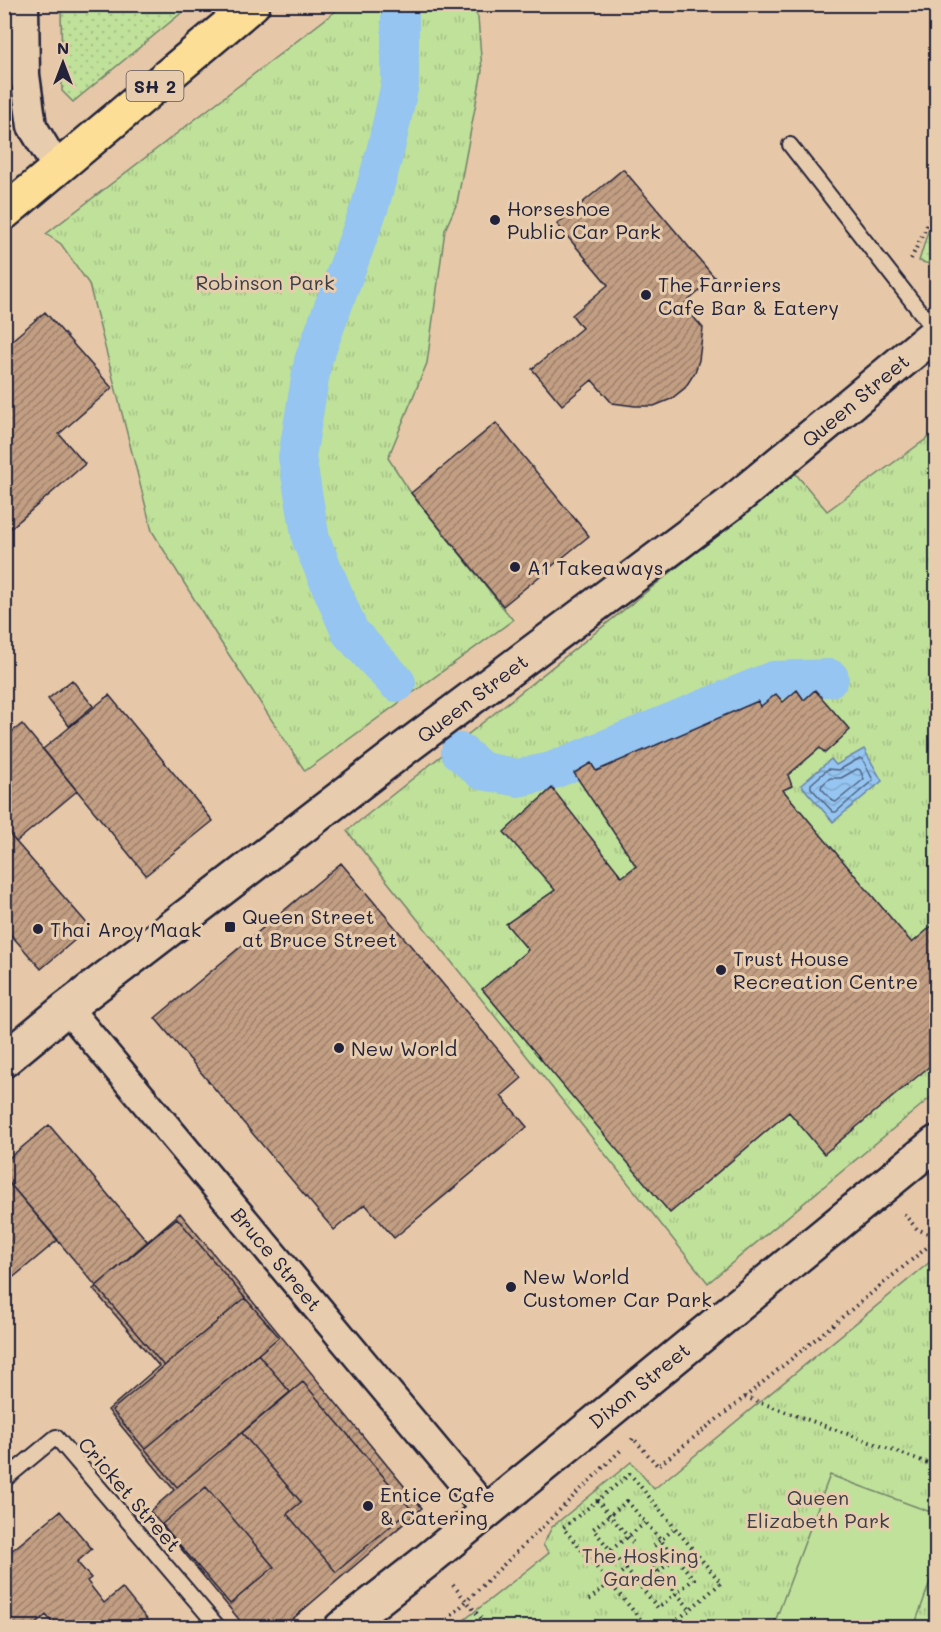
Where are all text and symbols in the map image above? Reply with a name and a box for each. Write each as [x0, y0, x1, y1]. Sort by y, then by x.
north arrow [33, 33, 93, 93]
text: N [57, 37, 69, 58]
road number: SH 2 [126, 71, 184, 101]
place label: Horseshoe Public Car Park [507, 195, 661, 244]
marker: Horseshoe Public Car Park [488, 213, 502, 227]
park label: Robinson Park [195, 269, 335, 295]
place label: The Farriers Cafe Bar & Eatery [658, 271, 839, 320]
marker: The Farriers Cafe Bar & Eatery [639, 288, 653, 302]
street label: Queen Street [796, 347, 914, 453]
place label: A1 Takeaways [527, 554, 663, 580]
marker: A1 Takeaways [508, 560, 522, 574]
street label: Queen Street [411, 648, 533, 748]
place label: Queen Street at Bruce Street [242, 903, 397, 952]
place label: Thai Aroy Maak [50, 916, 201, 942]
marker: Queen Street at Bruce Street [223, 920, 237, 934]
marker: Thai Aroy Maak [31, 922, 45, 936]
place label: Trust House Recreation Centre [733, 945, 918, 994]
marker: Trust House Recreation Centre [714, 963, 728, 977]
place label: New World [351, 1035, 457, 1061]
marker: New World [332, 1041, 346, 1055]
street label: Bruce Street [226, 1202, 328, 1316]
place label: New World Customer Car Park [523, 1263, 712, 1312]
marker: New World Customer Car Park [504, 1280, 518, 1294]
street label: Dixon Street [583, 1336, 695, 1434]
street label: Cricket Street [73, 1431, 187, 1557]
place label: Entice Cafe & Catering [380, 1481, 495, 1530]
park label: Queen Elizabeth Park [746, 1484, 890, 1533]
marker: Entice Cafe & Catering [361, 1499, 375, 1513]
park label: The Hosking Garden [582, 1542, 698, 1591]

